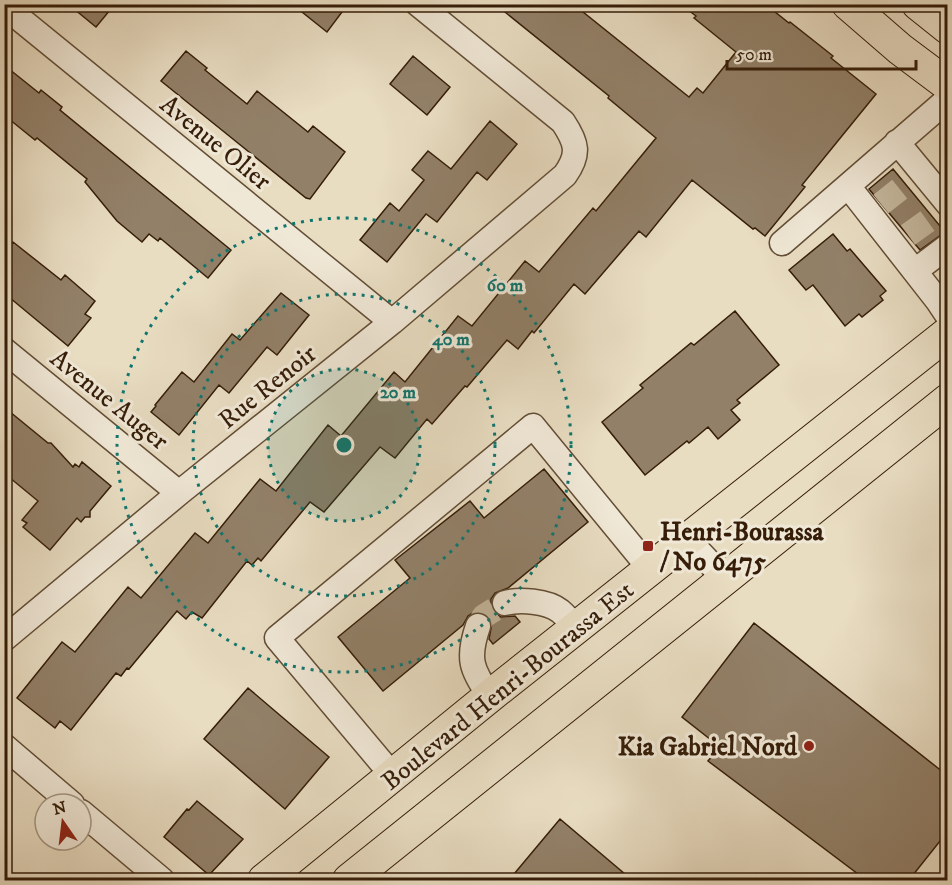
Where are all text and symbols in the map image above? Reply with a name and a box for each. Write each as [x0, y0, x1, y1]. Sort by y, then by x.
scale bar [727, 33, 916, 71]
text: 50 m [736, 44, 772, 66]
street label: Avenue Olier [153, 88, 278, 198]
text: 60 m [487, 275, 524, 297]
text: 40 m [431, 329, 470, 351]
street label: Rue Renoir [212, 337, 324, 437]
street label: Avenue Auger [43, 342, 175, 458]
text: 20 m [380, 382, 416, 404]
centre of rings [334, 435, 354, 455]
place label: Henri-Bourassa / No 6475 [659, 516, 824, 579]
marker: Henri-Bourassa / No 6475 [641, 539, 655, 553]
street label: Boulevard Henri-Bourassa Est [375, 574, 641, 798]
place label: Kia Gabriel Nord [618, 731, 798, 764]
marker: Kia Gabriel Nord [802, 739, 816, 753]
north arrow [33, 792, 93, 852]
text: N [51, 797, 68, 820]

